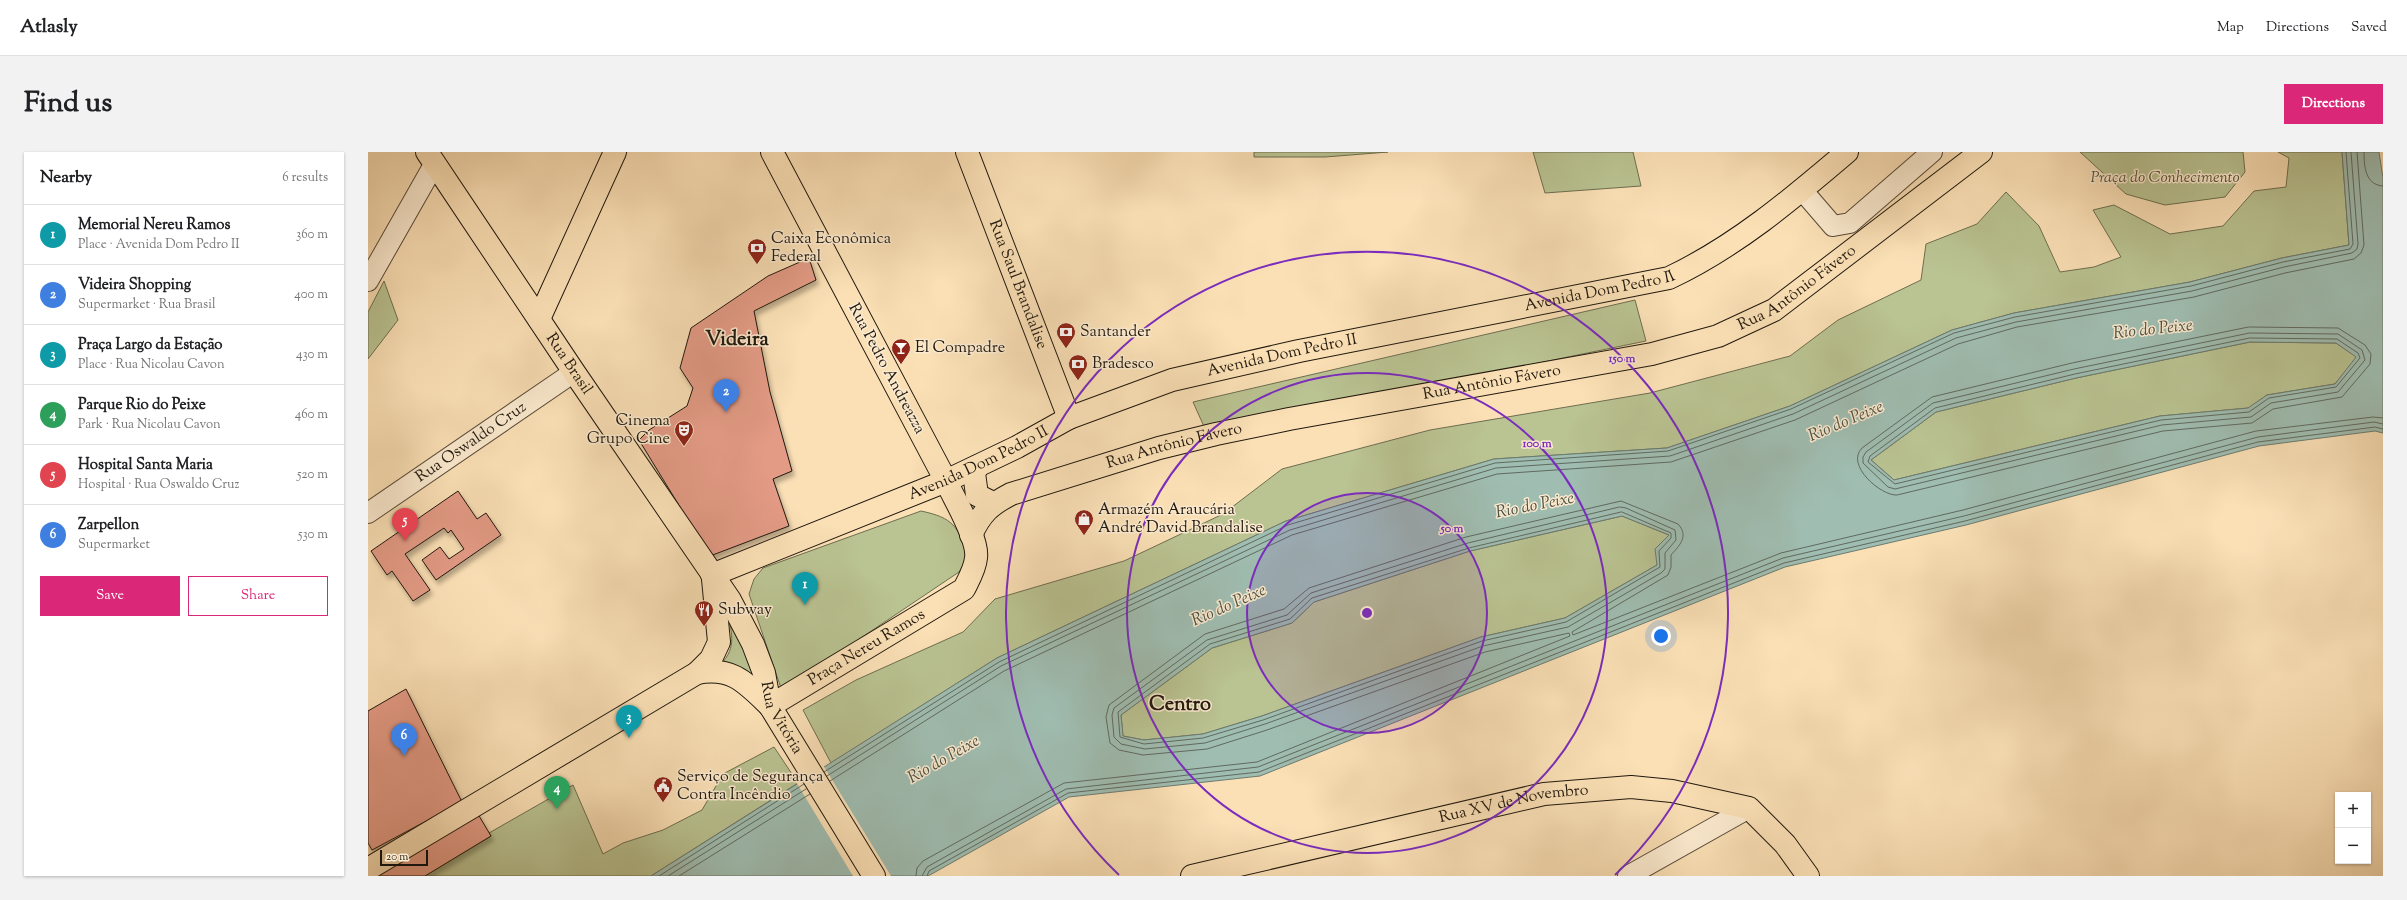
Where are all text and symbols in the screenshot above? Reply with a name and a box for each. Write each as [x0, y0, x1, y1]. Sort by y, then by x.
text: Atlasly [20, 14, 78, 41]
text: Map [2217, 18, 2244, 38]
text: Directions [2266, 18, 2329, 38]
text: Saved [2351, 18, 2387, 38]
text: Find us [24, 84, 112, 124]
button: Directions [2284, 84, 2383, 124]
text: Nearby [40, 166, 92, 190]
park label: Praça do Conhecimento [2090, 167, 2240, 190]
text: 6 results [282, 169, 328, 187]
text: Memorial Nereu Ramos [78, 215, 230, 236]
street label: Rua Saul Brandalise [983, 217, 1053, 353]
text: 1 [51, 226, 55, 244]
text: 360 m [296, 226, 328, 244]
place label: Caixa Econômica Federal [771, 228, 892, 269]
text: Place · Avenida Dom Pedro II [78, 236, 240, 254]
bank icon: Caixa Econômica Federal [746, 237, 768, 265]
street label: Rua Antônio Fávero [1734, 239, 1861, 337]
street label: Avenida Dom Pedro II [1523, 265, 1679, 318]
text: Videira Shopping [78, 275, 191, 296]
text: 2 [50, 286, 56, 304]
text: 400 m [294, 286, 328, 304]
text: Supermarket · Rua Brasil [78, 296, 216, 314]
street label: Rua Pedro Andreazza [842, 299, 931, 439]
water label: Rio do Peixe [2112, 314, 2194, 346]
bank icon: Santander [1055, 321, 1077, 349]
place label: Santander [1080, 321, 1151, 344]
district label: Videira [705, 326, 769, 355]
street label: Avenida Dom Pedro II [1205, 328, 1359, 383]
street label: Rua Brasil [540, 329, 598, 400]
text: Praça Largo da Estação [78, 335, 223, 356]
bar icon: El Compadre [890, 337, 912, 365]
place label: El Compadre [915, 337, 1005, 360]
text: 3 [50, 346, 56, 364]
text: 430 m [296, 346, 328, 364]
text: 150 m [1607, 350, 1636, 368]
bank icon: Bradesco [1067, 353, 1089, 381]
place label: Bradesco [1092, 353, 1154, 376]
text: Place · Rua Nicolau Cavon [78, 356, 225, 374]
street label: Rua Antônio Fávero [1421, 359, 1563, 406]
pin: 2 [713, 379, 739, 412]
text: Parque Rio do Peixe [78, 395, 206, 416]
water label: Rio do Peixe [1805, 395, 1887, 449]
street label: Rua Oswaldo Cruz [411, 396, 531, 489]
text: 4 [50, 406, 56, 424]
text: 460 m [295, 406, 328, 424]
place label: Cinema Grupo Cine [587, 410, 671, 451]
text: Park · Rua Nicolau Cavon [78, 416, 221, 434]
street label: Rua Antônio Fávero [1104, 417, 1244, 475]
theatre icon: Cinema Grupo Cine [673, 419, 695, 447]
street label: Avenida Dom Pedro II [905, 420, 1053, 506]
text: 100 m [1521, 435, 1552, 453]
text: Hospital Santa Maria [78, 455, 213, 476]
text: 5 [51, 466, 55, 484]
text: 520 m [297, 466, 328, 484]
text: Hospital · Rua Oswaldo Cruz [78, 476, 240, 494]
water label: Rio do Peixe [1494, 487, 1577, 525]
place label: Armazém Araucária André David Brandalise [1098, 499, 1263, 540]
pin: 5 [392, 508, 418, 541]
shop icon: Armazém Araucária André David Brandalise [1073, 508, 1095, 536]
text: Zarpellon [78, 515, 139, 536]
text: 50 m [1440, 520, 1464, 538]
text: 6 [50, 526, 56, 544]
text: 530 m [298, 526, 328, 544]
text: Supermarket [78, 536, 150, 554]
pin: 1 [792, 572, 818, 605]
button: Save [40, 576, 180, 616]
button: Share [188, 576, 328, 616]
water label: Rio do Peixe [1188, 579, 1270, 633]
restaurant icon: Subway [693, 599, 715, 627]
place label: Subway [718, 599, 772, 622]
street label: Praça Nereu Ramos [804, 603, 930, 692]
centre of rings [1360, 606, 1374, 620]
your location [1651, 626, 1671, 646]
street label: Rua Vitória [754, 679, 809, 759]
district label: Centro [1149, 691, 1211, 720]
pin: 3 [616, 705, 642, 738]
pin: 6 [391, 723, 417, 756]
water label: Rio do Peixe [904, 730, 985, 790]
place label: Serviço de Segurança Contra Incêndio [677, 766, 824, 807]
public building icon: Serviço de Segurança Contra Incêndio [652, 775, 674, 803]
pin: 4 [544, 776, 570, 809]
street label: Rua XV de Novembro [1437, 779, 1590, 830]
map controls [2335, 792, 2371, 864]
button: + [2335, 792, 2371, 828]
button: − [2335, 828, 2371, 864]
scale bar [380, 848, 428, 867]
text: 20 m [386, 849, 408, 865]

